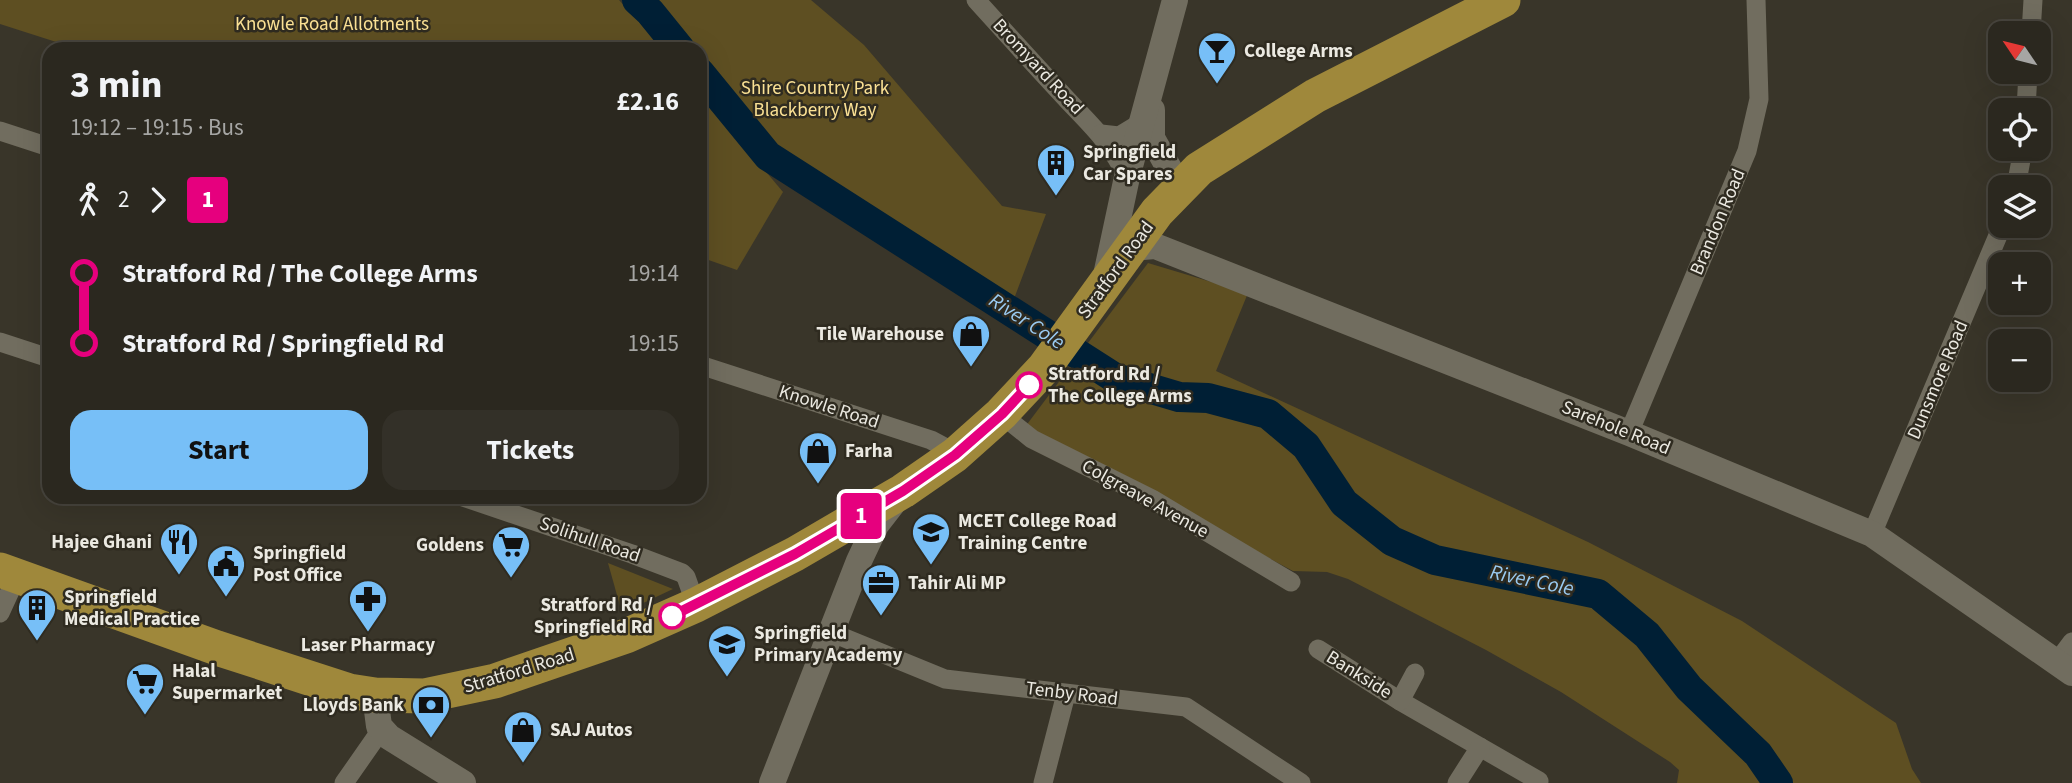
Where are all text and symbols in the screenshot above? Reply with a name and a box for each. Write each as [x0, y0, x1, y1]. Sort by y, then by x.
park label: Knowle Road Allotments [235, 11, 429, 38]
street label: Bromyard Road [986, 13, 1090, 121]
north arrow [1988, 21, 2051, 84]
map controls [1988, 21, 2051, 392]
bar icon: College Arms [1196, 30, 1238, 85]
place label: College Arms [1244, 38, 1353, 65]
text: 3 min [70, 58, 162, 112]
park label: Shire Country Park Blackberry Way [741, 75, 890, 124]
text: £2.16 [616, 83, 679, 120]
button: locate [1988, 98, 2051, 161]
text: 19:12 – 19:15 · Bus [70, 111, 244, 144]
place label: Springfield Car Spares [1083, 139, 1176, 188]
building icon: Springfield Car Spares [1035, 142, 1077, 197]
street label: Brandon Road [1683, 165, 1753, 279]
button: layers [1988, 175, 2051, 238]
icon: walk [70, 181, 108, 219]
icon: forward [139, 181, 177, 219]
text: 1 [201, 182, 214, 217]
text: 2 [118, 183, 129, 216]
street label: Stratford Road [1071, 216, 1161, 324]
button: + [1988, 252, 2051, 315]
text: Stratford Rd / The College Arms [122, 255, 478, 292]
text: 19:14 [628, 257, 679, 290]
water label: River Cole [983, 285, 1071, 357]
shop icon: Tile Warehouse [950, 313, 992, 368]
street label: Dunsmore Road [1901, 316, 1975, 444]
place label: Tile Warehouse [816, 321, 944, 348]
text: Stratford Rd / Springfield Rd [122, 325, 444, 362]
text: 19:15 [628, 327, 679, 360]
button: − [1988, 329, 2051, 392]
place label: Stratford Rd / The College Arms [1048, 361, 1192, 410]
marker: Stratford Rd / The College Arms [1016, 372, 1042, 398]
street label: Knowle Road [775, 378, 883, 436]
street label: Sarehole Road [1558, 394, 1674, 462]
button: Start [70, 410, 368, 490]
button: Tickets [382, 410, 679, 490]
shop icon: Farha [797, 430, 839, 485]
place label: Farha [845, 438, 893, 465]
street label: Colgreave Avenue [1077, 453, 1213, 545]
line badge: 1 [838, 493, 884, 539]
text: 1 [855, 498, 867, 533]
place label: MCET College Road Training Centre [958, 508, 1117, 557]
street label: Solihull Road [536, 510, 644, 570]
school or university icon: MCET College Road Training Centre [910, 511, 952, 566]
restaurant icon: Hajee Ghani [158, 521, 200, 576]
supermarket icon: Goldens [490, 524, 532, 579]
place label: Hajee Ghani [51, 529, 152, 556]
place label: Goldens [416, 532, 484, 559]
place label: Springfield Post Office [253, 540, 346, 589]
public building icon: Springfield Post Office [205, 543, 247, 598]
water label: River Cole [1487, 556, 1577, 604]
office icon: Tahir Ali MP [860, 562, 902, 617]
place label: Tahir Ali MP [908, 570, 1006, 597]
pharmacy icon: Laser Pharmacy [347, 578, 389, 633]
place label: Springfield Medical Practice [64, 584, 200, 633]
building icon: Springfield Medical Practice [16, 587, 58, 642]
place label: Stratford Rd / Springfield Rd [534, 592, 653, 641]
marker: Stratford Rd / Springfield Rd [659, 603, 685, 629]
place label: Springfield Primary Academy [754, 620, 902, 669]
school or university icon: Springfield Primary Academy [706, 623, 748, 678]
place label: Laser Pharmacy [301, 632, 435, 659]
street label: Stratford Road [460, 641, 578, 701]
street label: Bankside [1321, 644, 1397, 706]
place label: Halal Supermarket [172, 658, 282, 707]
supermarket icon: Halal Supermarket [124, 661, 166, 716]
street label: Tenby Road [1024, 675, 1120, 713]
bank icon: Lloyds Bank [410, 684, 452, 739]
place label: Lloyds Bank [303, 692, 405, 719]
shop icon: SAJ Autos [502, 709, 544, 764]
place label: SAJ Autos [550, 717, 632, 744]

